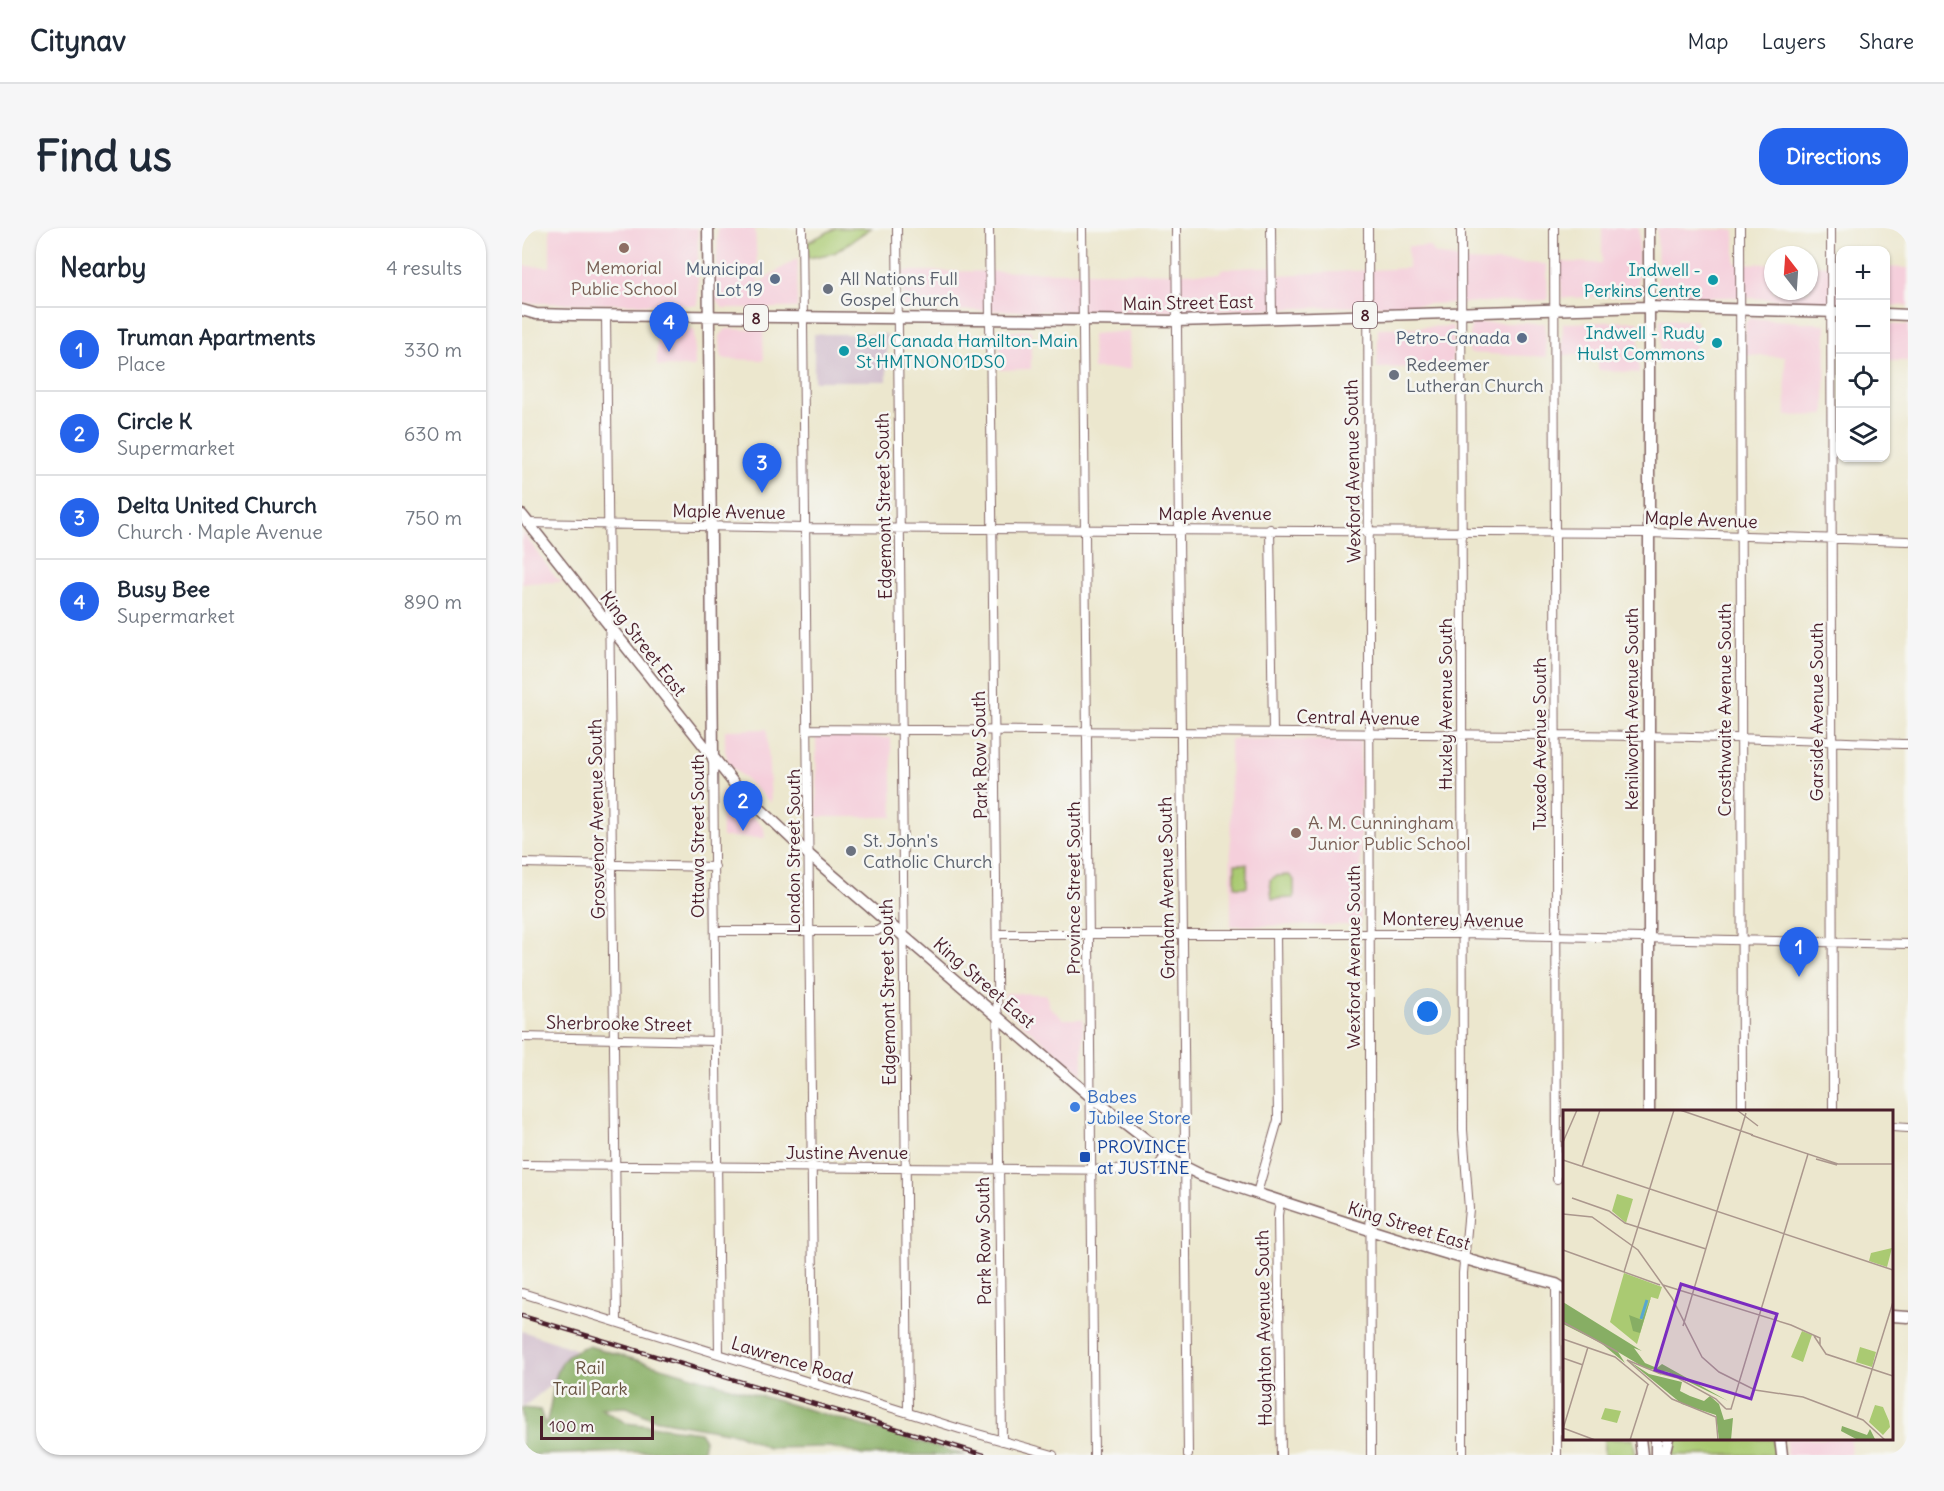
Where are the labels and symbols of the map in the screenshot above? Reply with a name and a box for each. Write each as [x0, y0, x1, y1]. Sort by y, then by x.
marker: Memorial Public School [617, 241, 631, 255]
north arrow [1764, 246, 1818, 300]
place label: Memorial Public School [571, 256, 677, 300]
place label: Municipal Lot 19 [686, 257, 763, 301]
place label: Indwell - Perkins Centre [1584, 258, 1701, 302]
place label: All Nations Full Gospel Church [840, 267, 959, 311]
marker: Municipal Lot 19 [768, 272, 782, 286]
marker: Indwell - Perkins Centre [1706, 273, 1720, 287]
marker: All Nations Full Gospel Church [821, 282, 835, 296]
street label: Main Street East [1122, 290, 1254, 315]
pin: 4 [650, 302, 688, 352]
road number: 8 [1353, 302, 1377, 328]
road number: 8 [744, 305, 768, 331]
place label: Indwell - Rudy Hulst Commons [1577, 321, 1705, 365]
place label: Petro-Canada [1396, 326, 1510, 349]
place label: Bell Canada Hamilton-Main St HMTNON01DS0 [856, 329, 1078, 373]
marker: Petro-Canada [1515, 331, 1529, 345]
marker: Indwell - Rudy Hulst Commons [1710, 336, 1724, 350]
marker: Bell Canada Hamilton-Main St HMTNON01DS0 [837, 344, 851, 358]
place label: Redeemer Lutheran Church [1406, 353, 1544, 397]
marker: Redeemer Lutheran Church [1387, 368, 1401, 382]
street label: Wexford Avenue South [1339, 379, 1366, 563]
street label: Edgemont Street South [870, 413, 897, 599]
pin: 3 [742, 444, 782, 493]
street label: Maple Avenue [672, 499, 786, 524]
street label: Maple Avenue [1158, 502, 1272, 525]
street label: Maple Avenue [1644, 506, 1758, 533]
street label: King Street East [595, 587, 692, 701]
street label: Crosthwaite Avenue South [1713, 603, 1736, 817]
street label: Kenilworth Avenue South [1620, 608, 1643, 810]
street label: Huxley Avenue South [1434, 618, 1457, 790]
street label: Garside Avenue South [1805, 622, 1828, 802]
street label: Tuxedo Avenue South [1528, 657, 1551, 831]
street label: Park Row South [967, 691, 992, 819]
street label: Central Avenue [1296, 705, 1420, 730]
street label: Grosvenor Avenue South [583, 718, 610, 920]
street label: Ottawa Street South [686, 754, 709, 918]
street label: London Street South [782, 769, 805, 933]
pin: 2 [724, 782, 762, 831]
street label: Graham Avenue South [1153, 796, 1180, 980]
street label: Province Street South [1062, 801, 1085, 975]
place label: A. M. Cunningham Junior Public School [1308, 811, 1470, 855]
marker: A. M. Cunningham Junior Public School [1289, 826, 1303, 840]
place label: St. John's Catholic Church [863, 829, 992, 873]
marker: St. John's Catholic Church [844, 844, 858, 858]
street label: Wexford Avenue South [1342, 865, 1365, 1049]
street label: Edgemont Street South [874, 899, 901, 1085]
street label: Monterey Avenue [1382, 907, 1524, 932]
pin: 1 [1780, 928, 1818, 977]
street label: King Street East [929, 932, 1040, 1033]
your location [1413, 997, 1442, 1026]
street label: Sherbrooke Street [546, 1011, 692, 1036]
place label: Babes Jubilee Store [1087, 1085, 1191, 1129]
marker: Babes Jubilee Store [1068, 1100, 1082, 1114]
inset map [1563, 1110, 1893, 1440]
place label: PROVINCE at JUSTINE [1097, 1135, 1190, 1179]
street label: Justine Avenue [786, 1141, 908, 1164]
marker: PROVINCE at JUSTINE [1078, 1150, 1092, 1164]
street label: Park Row South [971, 1177, 996, 1305]
street label: King Street East [1345, 1196, 1473, 1255]
street label: Houghton Avenue South [1250, 1230, 1277, 1426]
street label: Lawrence Road [729, 1331, 856, 1390]
park label: Rail Trail Park [552, 1356, 628, 1400]
scale bar [540, 1413, 654, 1440]

